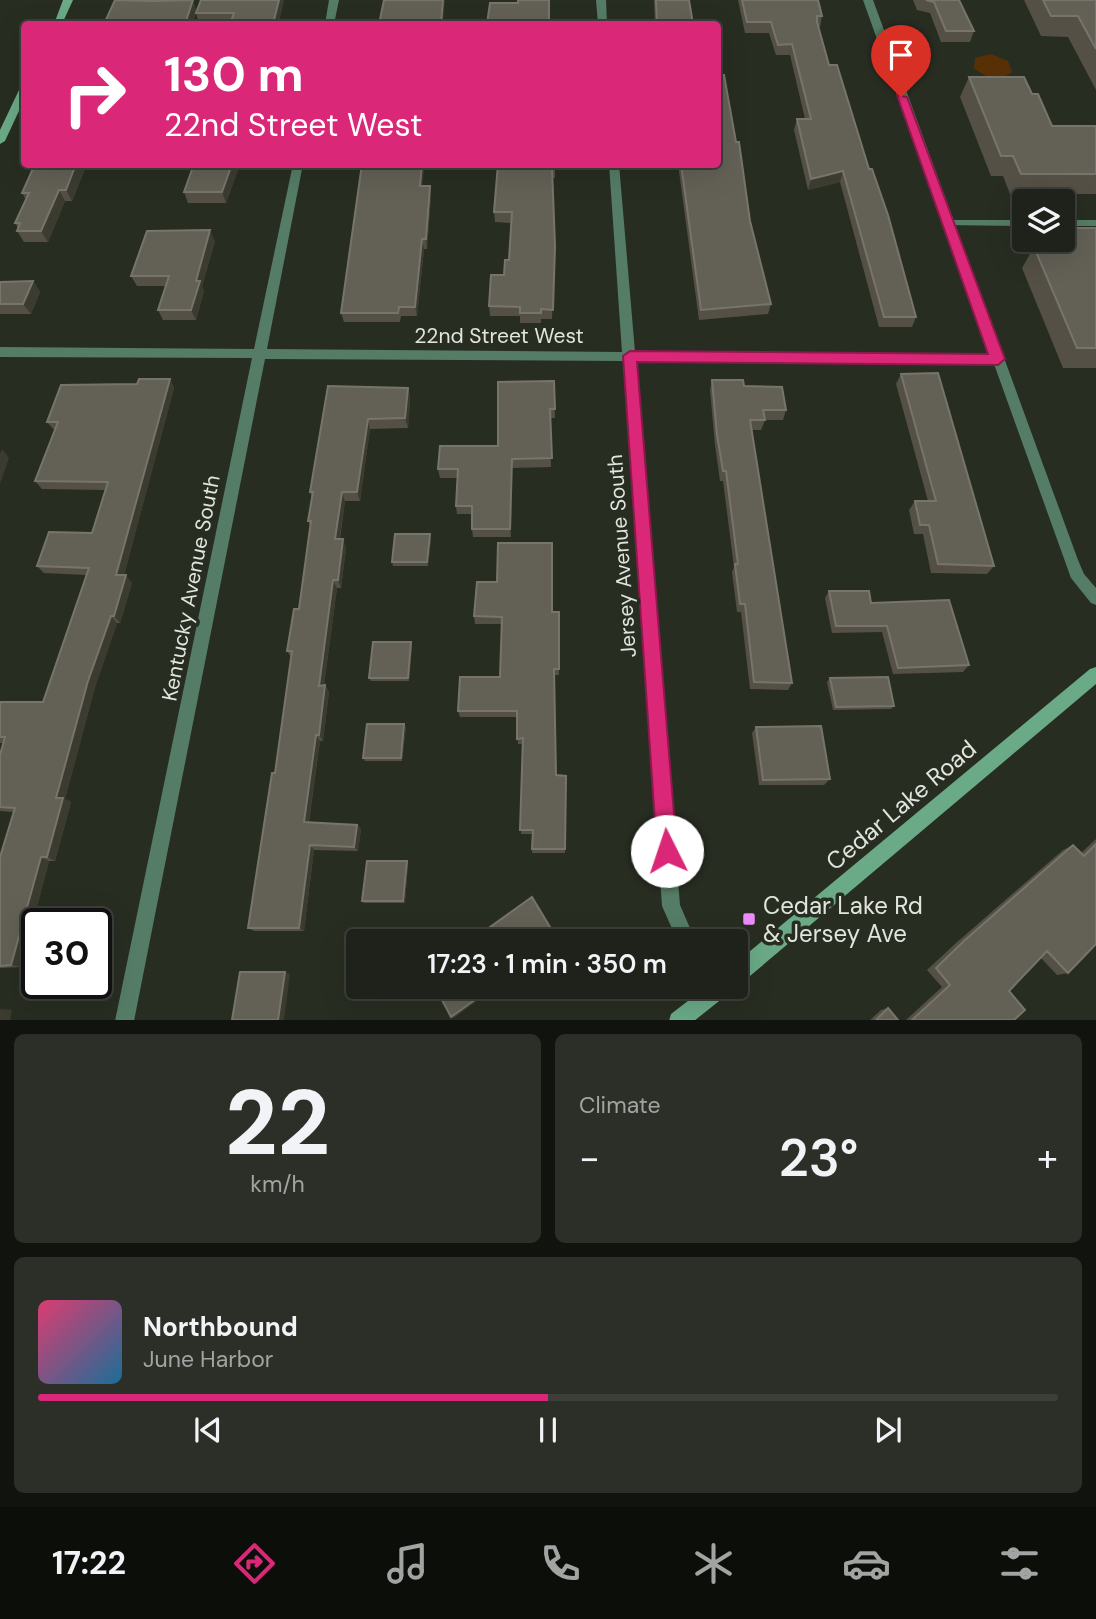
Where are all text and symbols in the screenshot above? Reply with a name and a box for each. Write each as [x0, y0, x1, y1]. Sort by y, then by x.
pin [871, 25, 931, 97]
icon: arrive [882, 36, 920, 74]
text: 130 m [164, 42, 304, 106]
icon: right [49, 49, 140, 140]
text: 22nd Street West [164, 104, 422, 146]
map controls [1012, 189, 1075, 252]
button: layers [1012, 189, 1075, 252]
street label: 22nd Street West [414, 322, 584, 350]
street label: Jersey Avenue South [601, 454, 643, 658]
street label: Kentucky Avenue South [155, 473, 227, 703]
street label: Cedar Lake Road [819, 733, 983, 877]
position arrow [630, 814, 704, 888]
place label: Cedar Lake Rd & Jersey Ave [763, 890, 923, 949]
speed limit sign: 30 [21, 908, 112, 999]
marker: Cedar Lake Rd & Jersey Ave [741, 911, 757, 927]
text: 17:23 · 1 min · 350 m [427, 947, 667, 981]
text: 22 [225, 1064, 330, 1182]
text: Climate [579, 1090, 661, 1120]
text: 23° [779, 1124, 858, 1192]
text: − [579, 1133, 600, 1183]
text: + [1037, 1133, 1058, 1183]
text: km/h [250, 1169, 305, 1199]
text: Northbound [143, 1310, 298, 1344]
text: June Harbor [143, 1344, 273, 1374]
icon: previous [189, 1411, 227, 1449]
icon: pause [529, 1411, 567, 1449]
icon: next [869, 1411, 907, 1449]
icon: directions [230, 1539, 279, 1588]
icon: music [383, 1539, 432, 1588]
icon: phone [536, 1539, 585, 1588]
icon: climate [689, 1539, 738, 1588]
icon: car [842, 1539, 891, 1588]
icon: filters [995, 1539, 1044, 1588]
text: 17:22 [52, 1542, 126, 1584]

